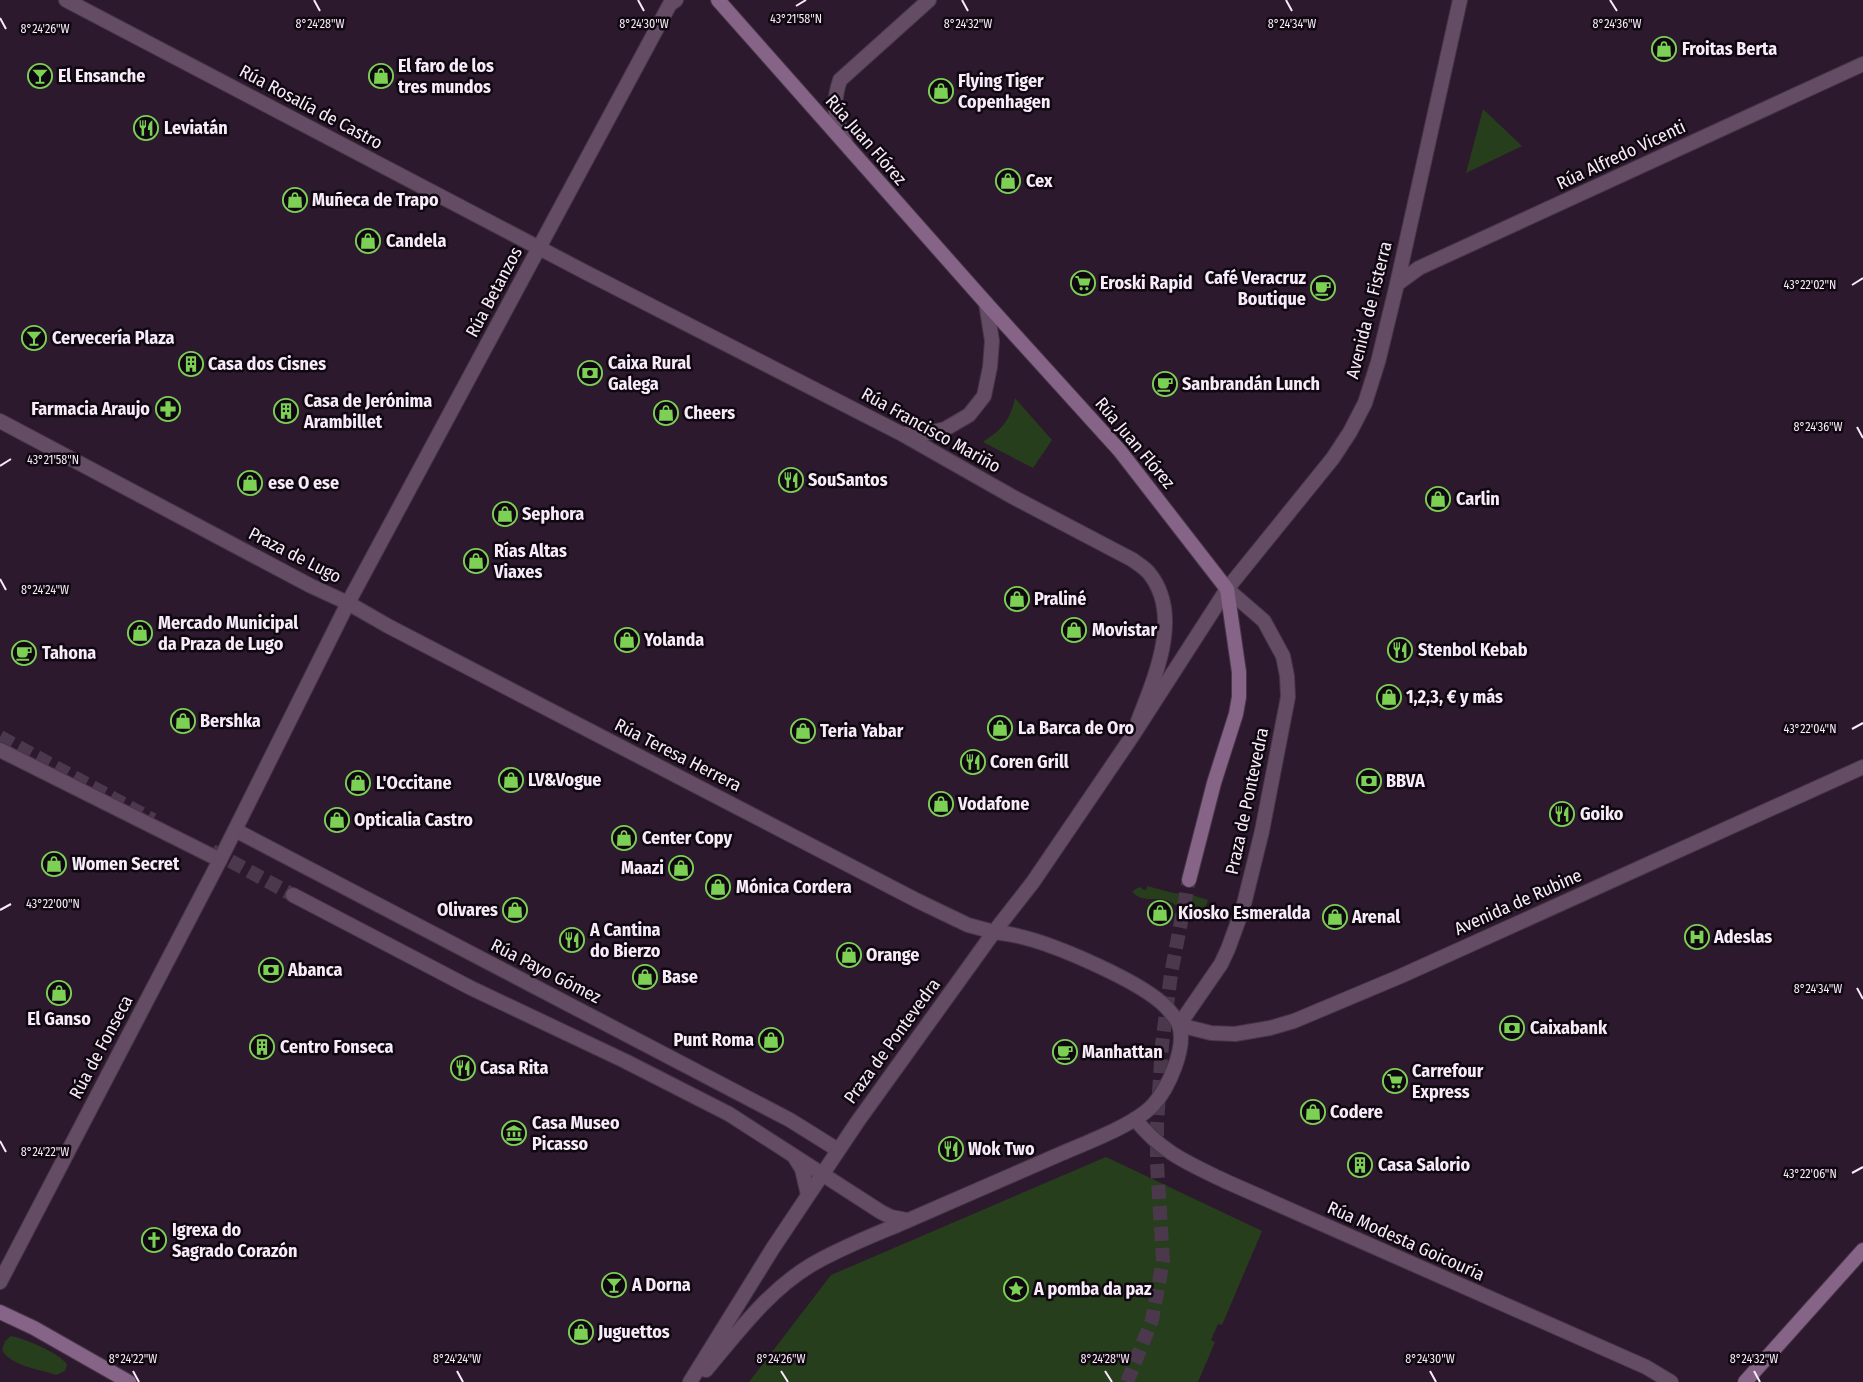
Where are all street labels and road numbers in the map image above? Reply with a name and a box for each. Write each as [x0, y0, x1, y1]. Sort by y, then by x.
street label: Rúa Rosalía de Castro [236, 60, 386, 154]
street label: Rúa Juan Flórez [821, 90, 911, 190]
street label: Rúa Alfredo Vicenti [1553, 115, 1689, 195]
street label: Avenida de Fisterra [1341, 239, 1397, 381]
street label: Rúa Betanzos [461, 243, 527, 341]
street label: Rúa Francisco Mariño [857, 383, 1005, 477]
street label: Rúa Juan Flórez [1090, 393, 1180, 493]
street label: Praza de Lugo [245, 522, 345, 588]
street label: Rúa Teresa Herrera [611, 714, 745, 796]
street label: Praza de Pontevedra [1221, 725, 1273, 876]
street label: Avenida de Rubine [1451, 864, 1585, 940]
street label: Rúa Payo Gómez [487, 934, 605, 1008]
street label: Praza de Pontevedra [839, 974, 945, 1108]
street label: Rúa de Fonseca [64, 991, 138, 1103]
street label: Rúa Modesta Goicouría [1324, 1196, 1488, 1286]

